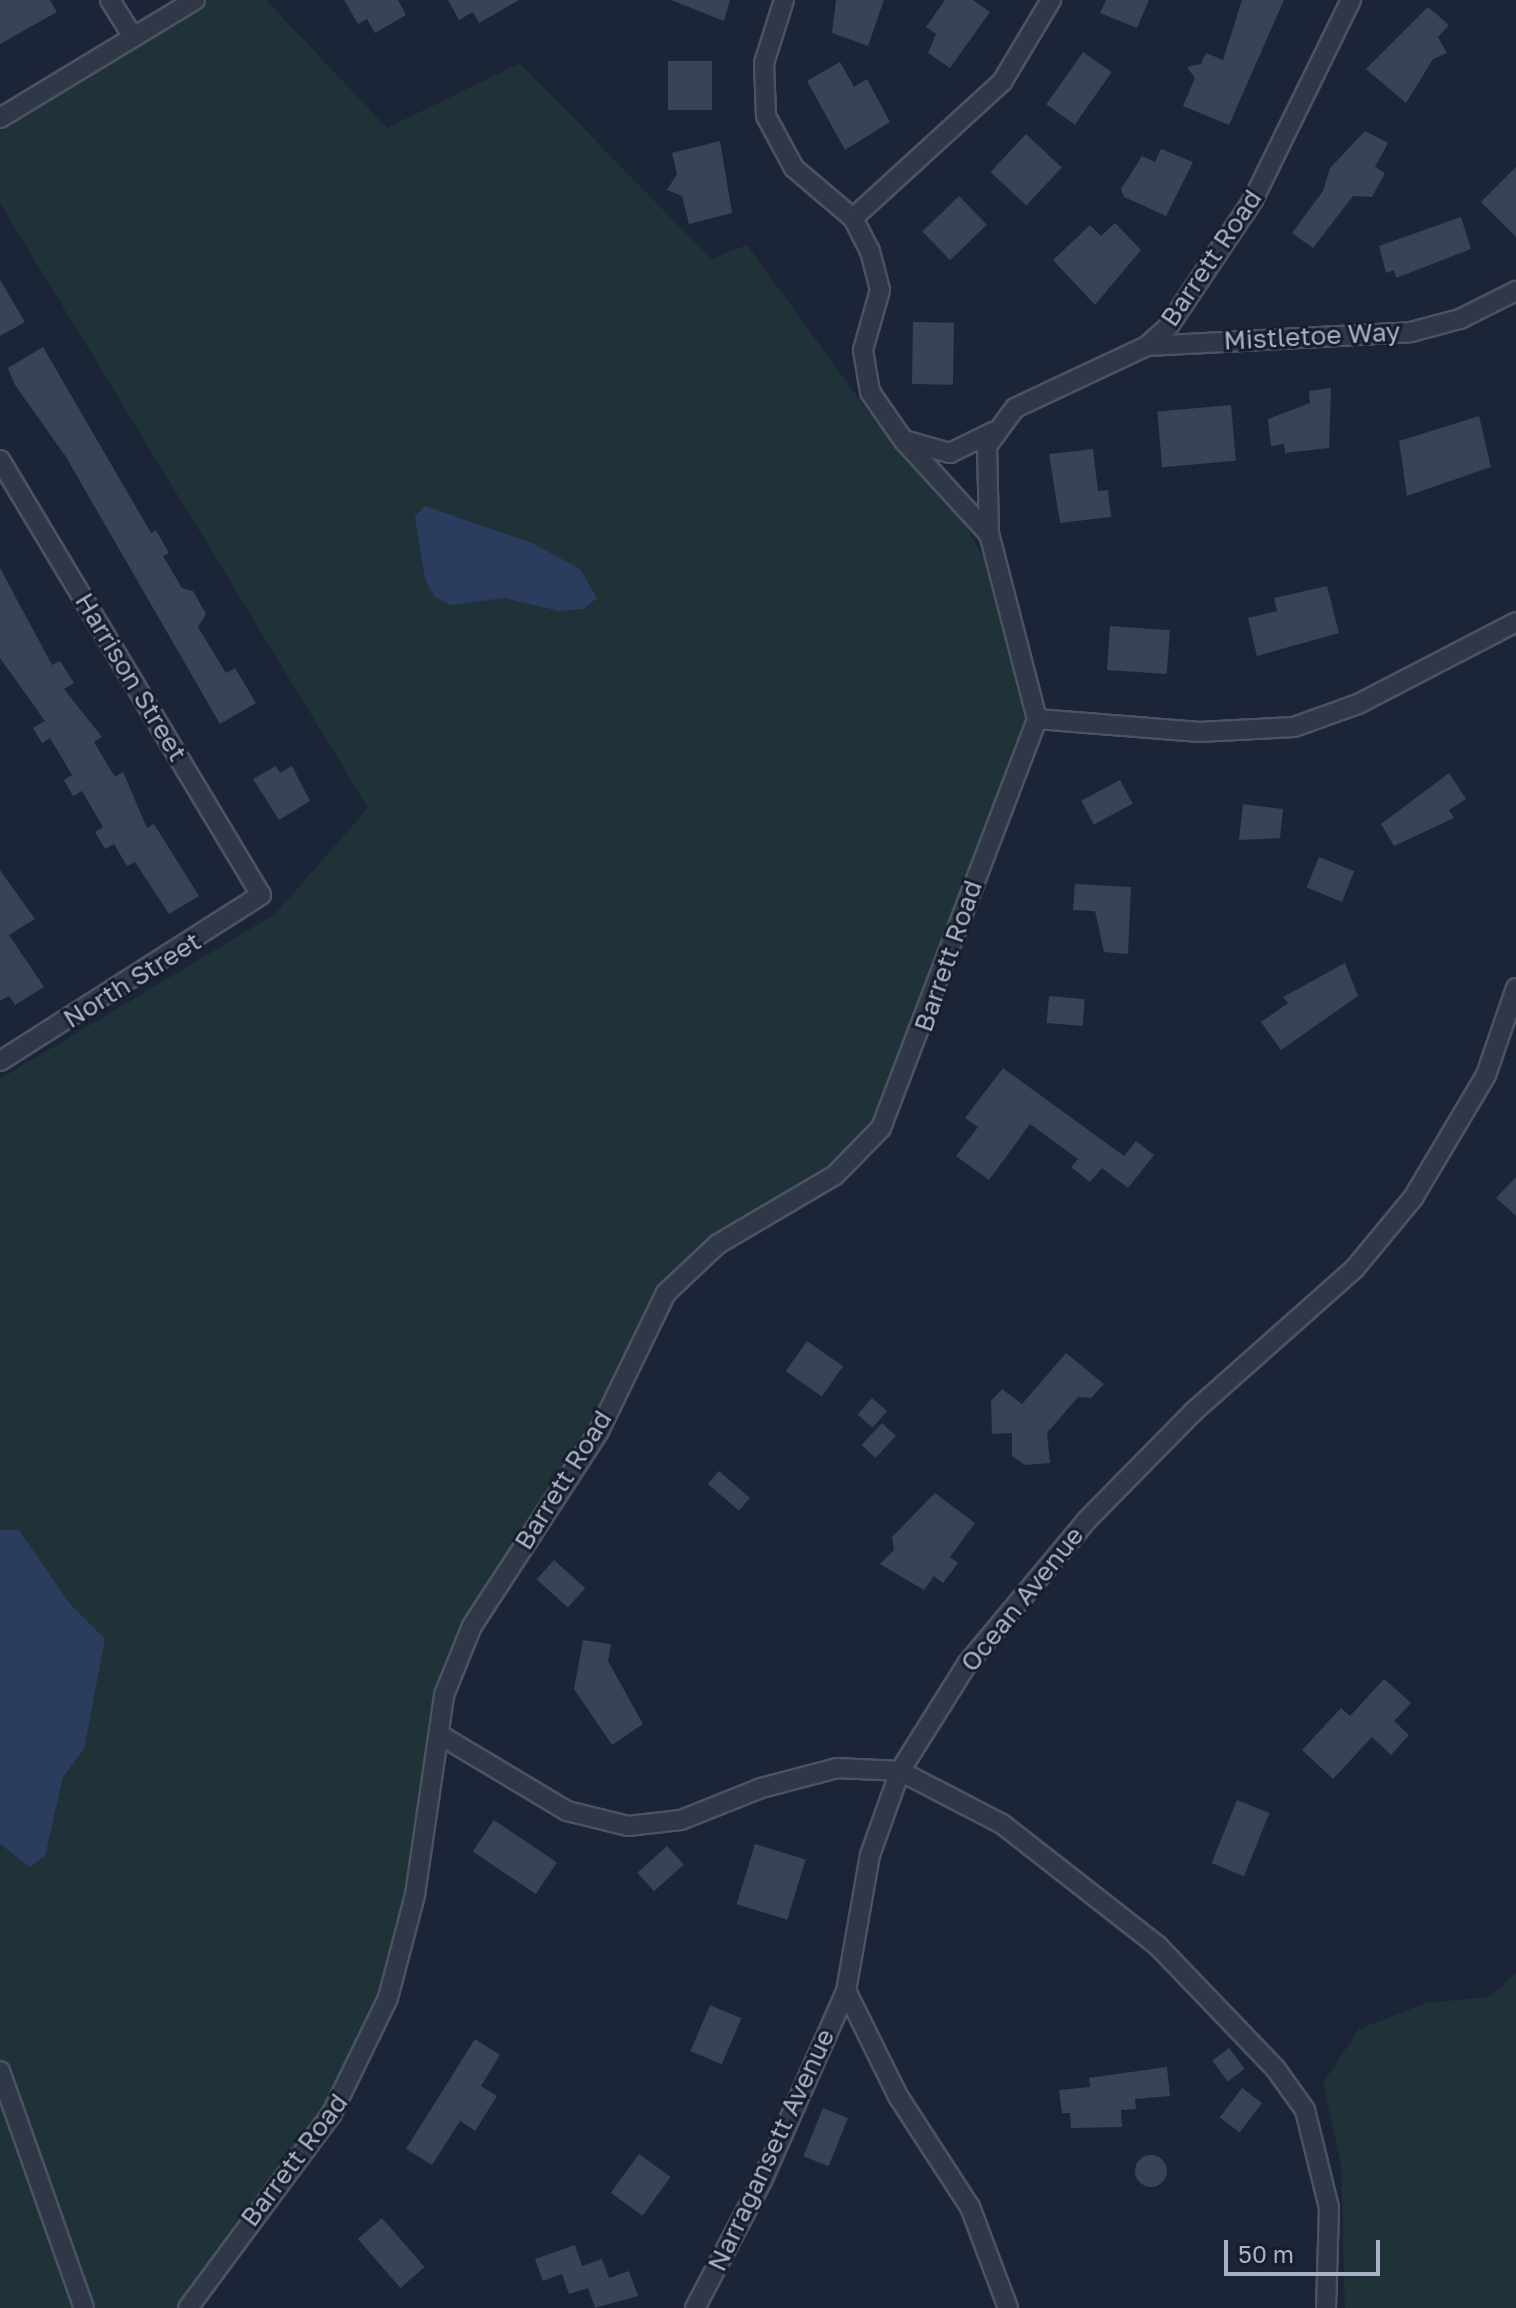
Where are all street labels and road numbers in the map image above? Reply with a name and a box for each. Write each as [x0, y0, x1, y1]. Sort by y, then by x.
street label: Barrett Road [1154, 184, 1268, 332]
street label: Mistletoe Way [1223, 316, 1401, 356]
street label: Harrison Street [69, 587, 193, 767]
street label: Barrett Road [908, 876, 988, 1036]
street label: North Street [58, 925, 206, 1035]
street label: Barrett Road [508, 1405, 618, 1555]
street label: Ocean Avenue [954, 1520, 1090, 1678]
street label: Narragansett Avenue [701, 2024, 841, 2276]
street label: Barrett Road [234, 2088, 354, 2232]

